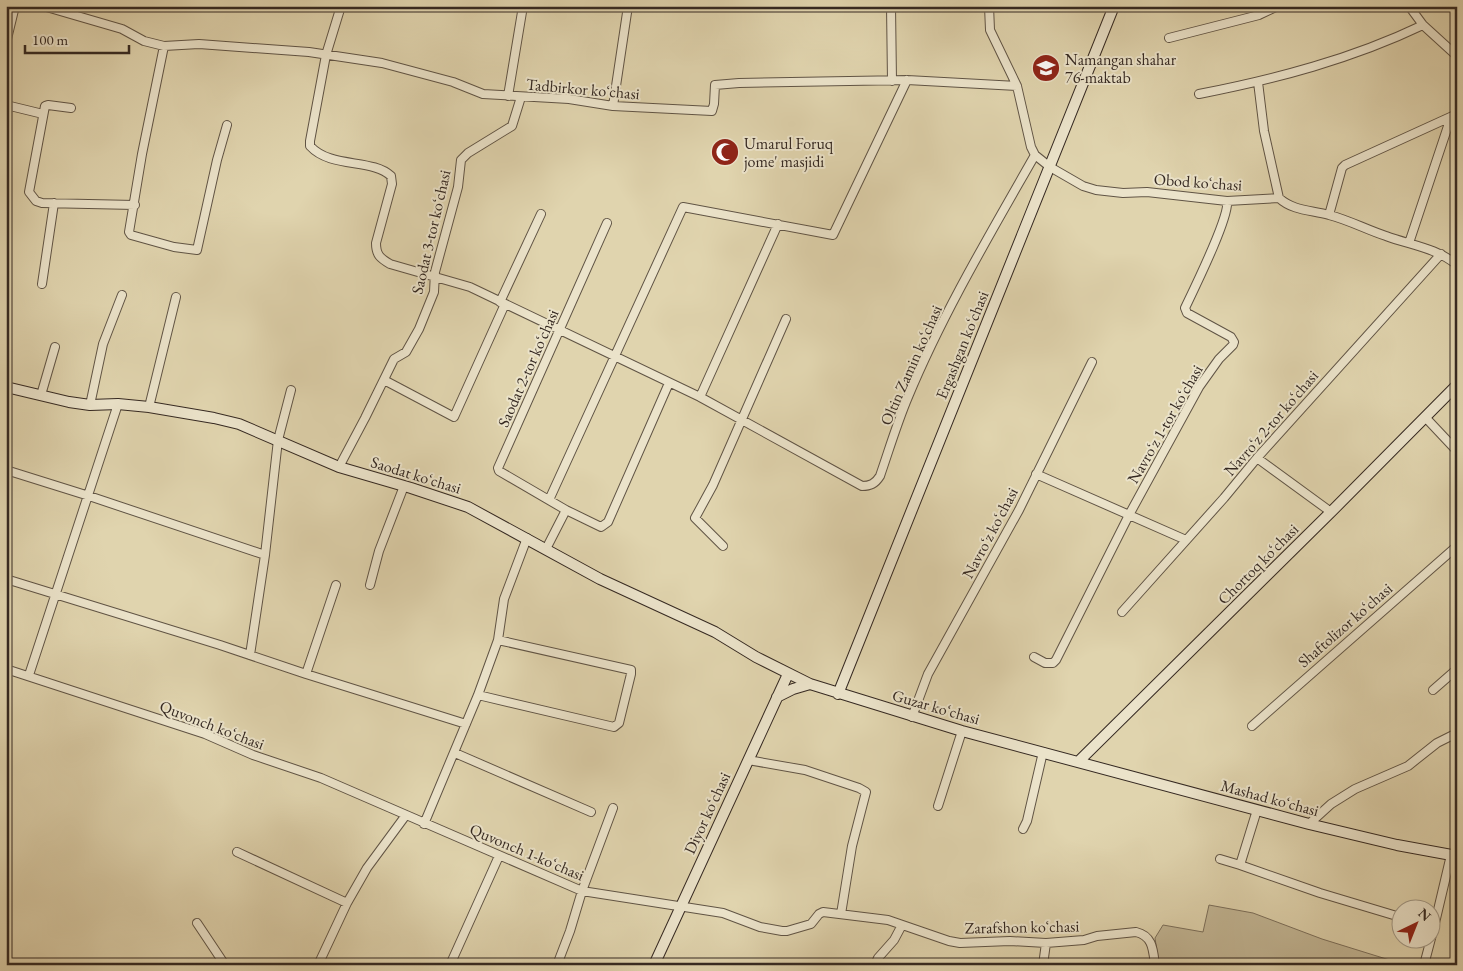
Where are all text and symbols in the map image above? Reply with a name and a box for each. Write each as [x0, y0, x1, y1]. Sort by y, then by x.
scale bar [25, 22, 129, 54]
text: 100 m [32, 30, 69, 49]
place label: Namangan shahar 76-maktab [1065, 49, 1177, 88]
school or university icon: Namangan shahar 76-maktab [1031, 53, 1061, 83]
street label: Tadbirkor koʻchasi [525, 74, 641, 104]
place label: Umarul Foruq jome' masjidi [743, 133, 834, 172]
mosque icon: Umarul Foruq jome' masjidi [710, 137, 740, 167]
street label: Saodat 3-tor koʻchasi [407, 168, 456, 296]
street label: Obod koʻchasi [1153, 168, 1243, 196]
street label: Ergashgan koʻchasi [931, 288, 993, 402]
street label: Oltin Zamin koʻchasi [875, 301, 947, 428]
street label: Saodat 2-tor koʻchasi [493, 306, 563, 430]
street label: Navroʻz 1-tor koʻchasi [1122, 361, 1208, 487]
street label: Navroʻz 2-tor koʻchasi [1219, 366, 1323, 480]
street label: Saodat koʻchasi [368, 451, 464, 499]
street label: Navroʻz koʻchasi [957, 484, 1023, 582]
street label: Chortoq koʻchasi [1213, 519, 1303, 609]
street label: Shaftolizor koʻchasi [1293, 578, 1397, 672]
street label: Guzar koʻchasi [890, 685, 982, 730]
street label: Quvonch koʻchasi [157, 695, 267, 755]
street label: Diyor koʻchasi [679, 769, 735, 857]
street label: Mashad koʻchasi [1219, 775, 1321, 821]
street label: Quvonch 1-koʻchasi [467, 818, 588, 886]
north arrow [1390, 898, 1440, 948]
text: N [1415, 904, 1436, 925]
street label: Zarafshon koʻchasi [964, 915, 1080, 938]

